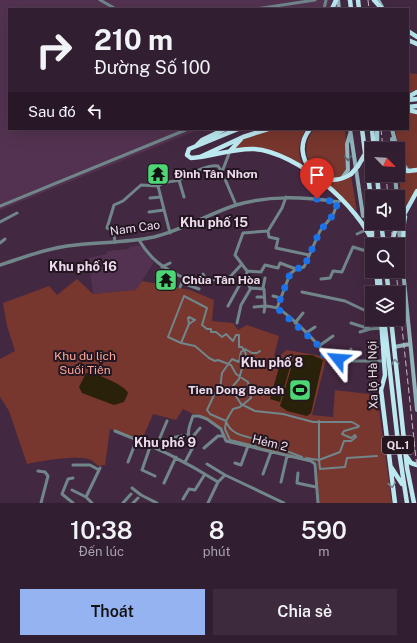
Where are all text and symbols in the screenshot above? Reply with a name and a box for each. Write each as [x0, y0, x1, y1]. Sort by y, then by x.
text: 210 m [94, 23, 173, 56]
icon: right [28, 24, 80, 76]
text: Đường Số 100 [94, 57, 211, 78]
icon: left [84, 100, 106, 122]
text: Sau đó [28, 103, 76, 120]
north arrow [365, 142, 405, 182]
map controls [365, 142, 405, 326]
one-way arrow [343, 155, 352, 161]
pin [300, 158, 334, 199]
temple icon: Đình Tân Nhơn [145, 161, 171, 187]
icon: arrive [306, 164, 328, 186]
place label: Đình Tân Nhơn [174, 167, 258, 181]
button: sound [365, 190, 405, 230]
district label: Khu phố 15 [180, 215, 248, 230]
street label: Nam Cao [109, 218, 161, 238]
button: search [365, 238, 405, 278]
district label: Khu phố 16 [49, 259, 117, 274]
temple icon: Chùa Tân Hòa [153, 267, 179, 293]
place label: Chùa Tân Hòa [182, 273, 261, 287]
button: layers [365, 286, 405, 326]
position arrow [317, 338, 359, 380]
street label: Xa lộ Hà Nội [365, 341, 381, 409]
park label: Khu du lịch Suối Tiên [54, 349, 116, 377]
district label: Khu phố 8 [241, 355, 303, 370]
one-way arrow [391, 359, 400, 365]
sports icon: Tien Dong Beach [287, 377, 313, 403]
place label: Tien Dong Beach [188, 383, 284, 397]
street label: Hẻm 2 [251, 432, 289, 454]
district label: Khu phố 9 [134, 435, 196, 450]
road number: QL.1 [382, 436, 414, 454]
one-way arrow [387, 482, 396, 488]
text: 10:38 [70, 516, 133, 544]
text: 8 [209, 516, 225, 544]
text: 590 [301, 516, 347, 544]
text: Đến lúc [79, 544, 124, 559]
text: phút [203, 544, 231, 559]
text: m [318, 544, 329, 559]
button: Thoát [20, 589, 205, 635]
button: Chia sẻ [213, 589, 397, 635]

